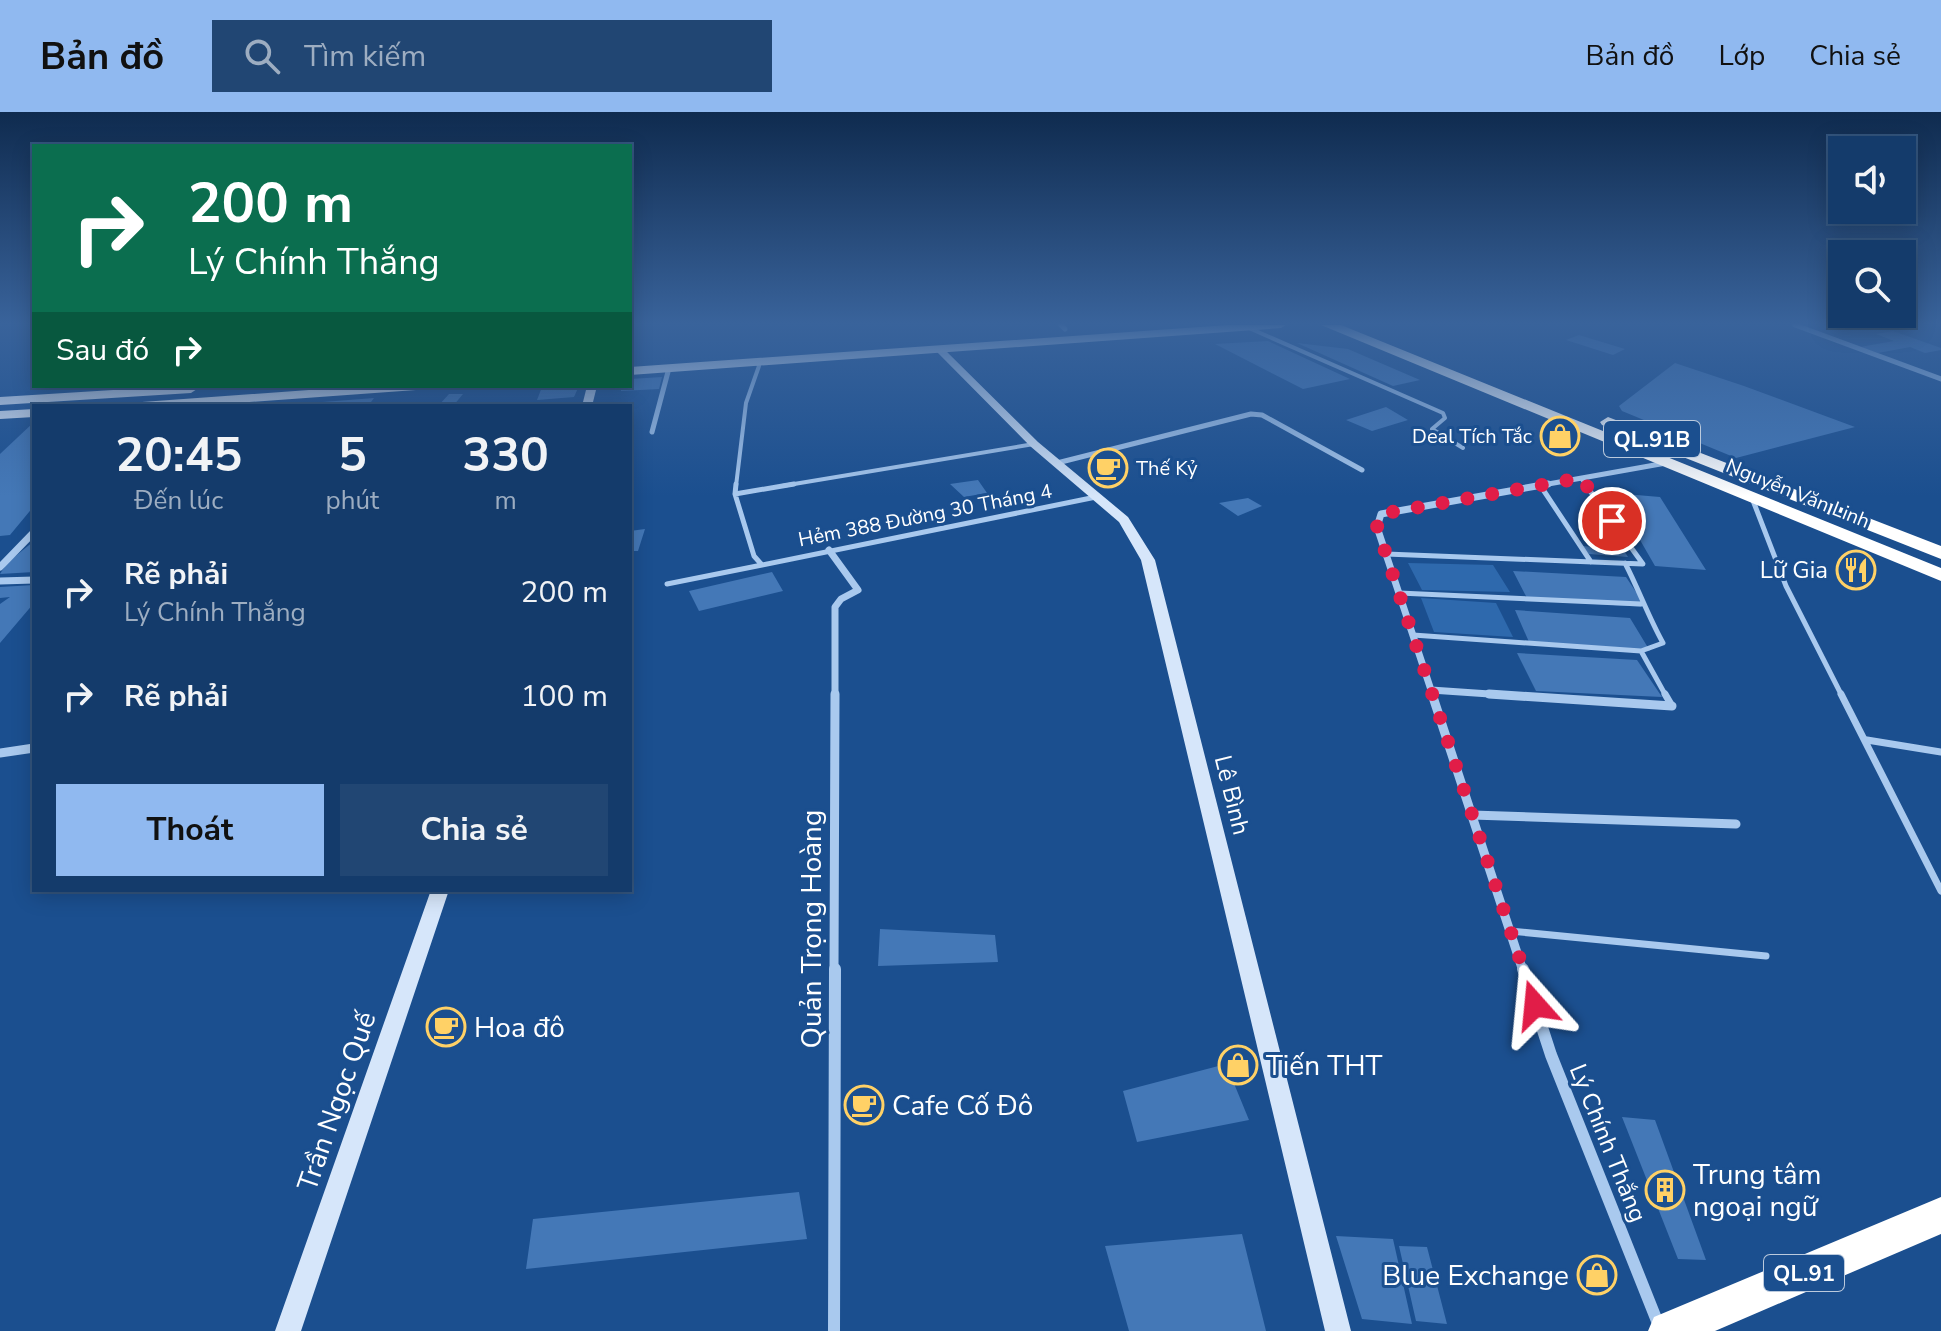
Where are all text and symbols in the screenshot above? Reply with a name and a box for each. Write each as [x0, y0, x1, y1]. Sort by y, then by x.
search box [212, 20, 772, 92]
text: Bản đồ [40, 31, 164, 82]
icon: search [240, 34, 284, 78]
text: Tìm kiếm [304, 36, 426, 77]
text: Bản đồ [1586, 37, 1674, 75]
text: Lớp [1718, 37, 1765, 75]
text: Chia sẻ [1809, 37, 1901, 75]
map controls [1828, 136, 1916, 328]
button: sound [1828, 136, 1916, 224]
text: 200 m [188, 165, 353, 242]
icon: right [56, 176, 160, 280]
text: Lý Chính Thắng [188, 238, 440, 287]
button: search [1828, 240, 1916, 328]
icon: right [165, 328, 209, 372]
text: Sau đó [56, 330, 149, 371]
shop icon: Deal Tích Tắc [1539, 415, 1581, 457]
road number: QL.91B [1604, 421, 1700, 457]
text: 20:45 [115, 422, 242, 488]
text: 5 [338, 422, 367, 488]
text: 330 [462, 422, 549, 488]
place label: Deal Tích Tắc [1412, 423, 1532, 450]
cafe icon: Thế Kỷ [1087, 447, 1129, 489]
street label: Nguyễn Văn Linh [1722, 452, 1874, 535]
place label: Thế Kỷ [1136, 455, 1198, 482]
street label: Hẻm 388 Đường 30 Tháng 4 [796, 478, 1054, 553]
text: Đến lúc [134, 483, 223, 518]
text: phút [326, 483, 379, 518]
text: m [494, 483, 517, 518]
pin [1578, 487, 1646, 555]
icon: arrive [1590, 499, 1634, 543]
restaurant icon: Lữ Gia [1835, 549, 1877, 591]
text: Rẽ phải [124, 554, 228, 595]
place label: Lữ Gia [1760, 554, 1828, 586]
icon: right [56, 570, 100, 614]
text: 200 m [521, 572, 608, 613]
text: Lý Chính Thắng [124, 595, 306, 630]
icon: right [56, 674, 100, 718]
text: Rẽ phải [124, 676, 228, 717]
text: 100 m [521, 676, 608, 717]
street label: Lê Bình [1207, 752, 1257, 838]
button: Thoát [56, 784, 324, 876]
button: Chia sẻ [340, 784, 608, 876]
street label: Quản Trọng Hoàng [793, 810, 831, 1048]
position arrow [1493, 963, 1577, 1047]
street label: Trần Ngọc Quế [288, 1005, 386, 1196]
cafe icon: Hoa đô [425, 1006, 467, 1048]
place label: Hoa đô [474, 1009, 565, 1047]
shop icon: Tiến THT [1217, 1044, 1259, 1086]
place label: Tiến THT [1266, 1047, 1383, 1085]
street label: Lý Chính Thắng [1562, 1059, 1654, 1227]
cafe icon: Cafe Cố Đô [843, 1084, 885, 1126]
place label: Cafe Cố Đô [892, 1087, 1033, 1125]
place label: Trung tâm ngoại ngữ [1693, 1156, 1822, 1226]
building icon: Trung tâm ngoại ngữ [1644, 1169, 1686, 1211]
shop icon: Blue Exchange [1576, 1254, 1618, 1296]
road number: QL.91 [1764, 1255, 1844, 1291]
place label: Blue Exchange [1382, 1257, 1569, 1295]

